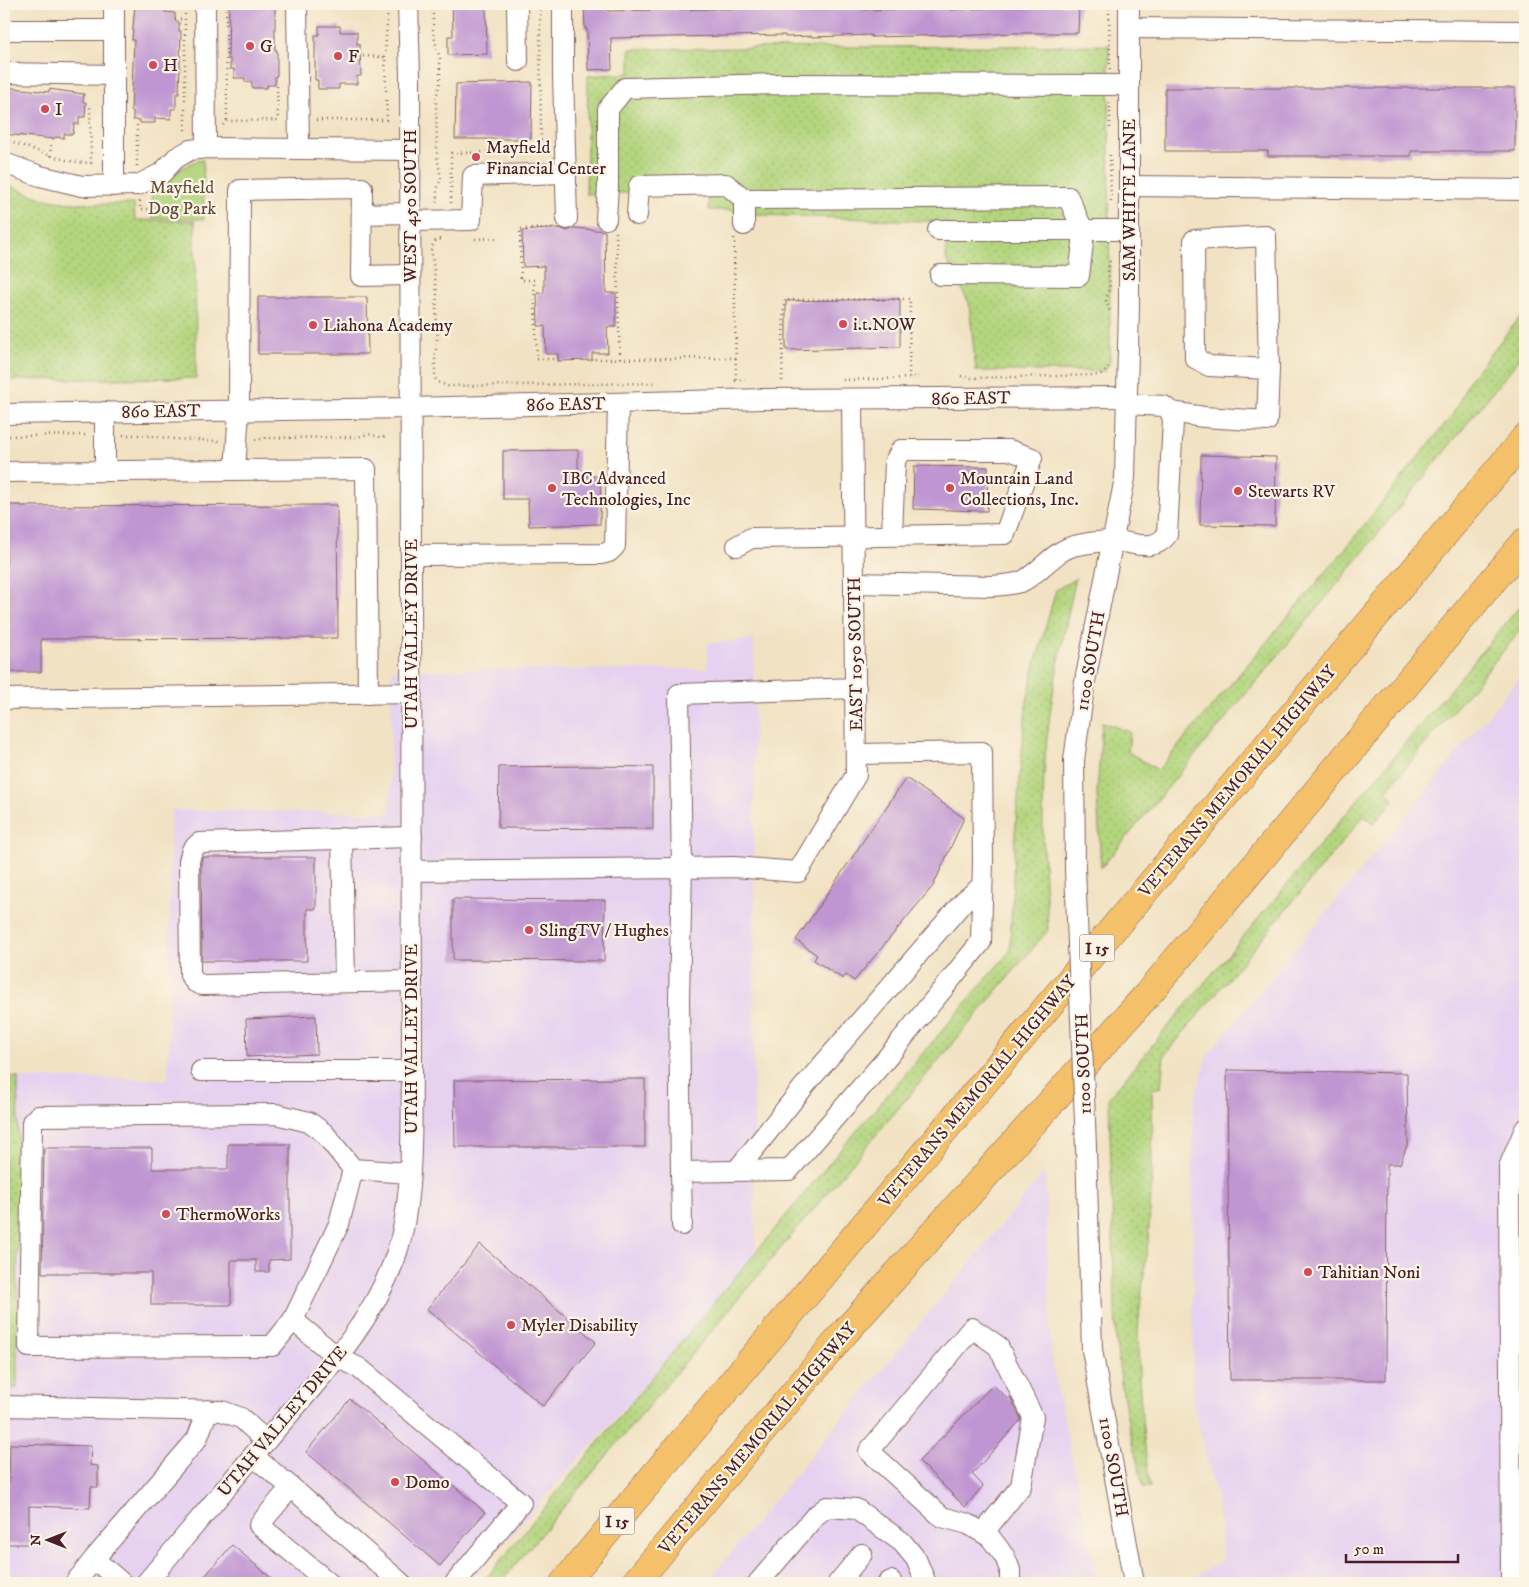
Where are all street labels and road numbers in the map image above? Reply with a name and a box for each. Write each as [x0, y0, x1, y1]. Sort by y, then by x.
street label: SAM WHITE LANE [1119, 118, 1141, 281]
street label: WEST 450 SOUTH [400, 129, 422, 284]
street label: 860 EAST [931, 387, 1011, 411]
street label: 860 EAST [526, 393, 606, 417]
street label: 860 EAST [121, 400, 201, 424]
street label: UTAH VALLEY DRIVE [401, 539, 423, 729]
street label: EAST 1050 SOUTH [844, 576, 868, 731]
street label: 1100 SOUTH [1071, 609, 1111, 713]
street label: VETERANS MEMORIAL HIGHWAY [1134, 661, 1342, 903]
road number: I 15 [1080, 934, 1114, 961]
street label: UTAH VALLEY DRIVE [401, 944, 423, 1134]
street label: VETERANS MEMORIAL HIGHWAY [874, 971, 1082, 1213]
street label: 1100 SOUTH [1071, 1013, 1097, 1115]
street label: VETERANS MEMORIAL HIGHWAY [654, 1318, 862, 1560]
street label: UTAH VALLEY DRIVE [213, 1341, 353, 1502]
street label: 1100 SOUTH [1093, 1415, 1133, 1519]
road number: I 15 [600, 1508, 634, 1534]

